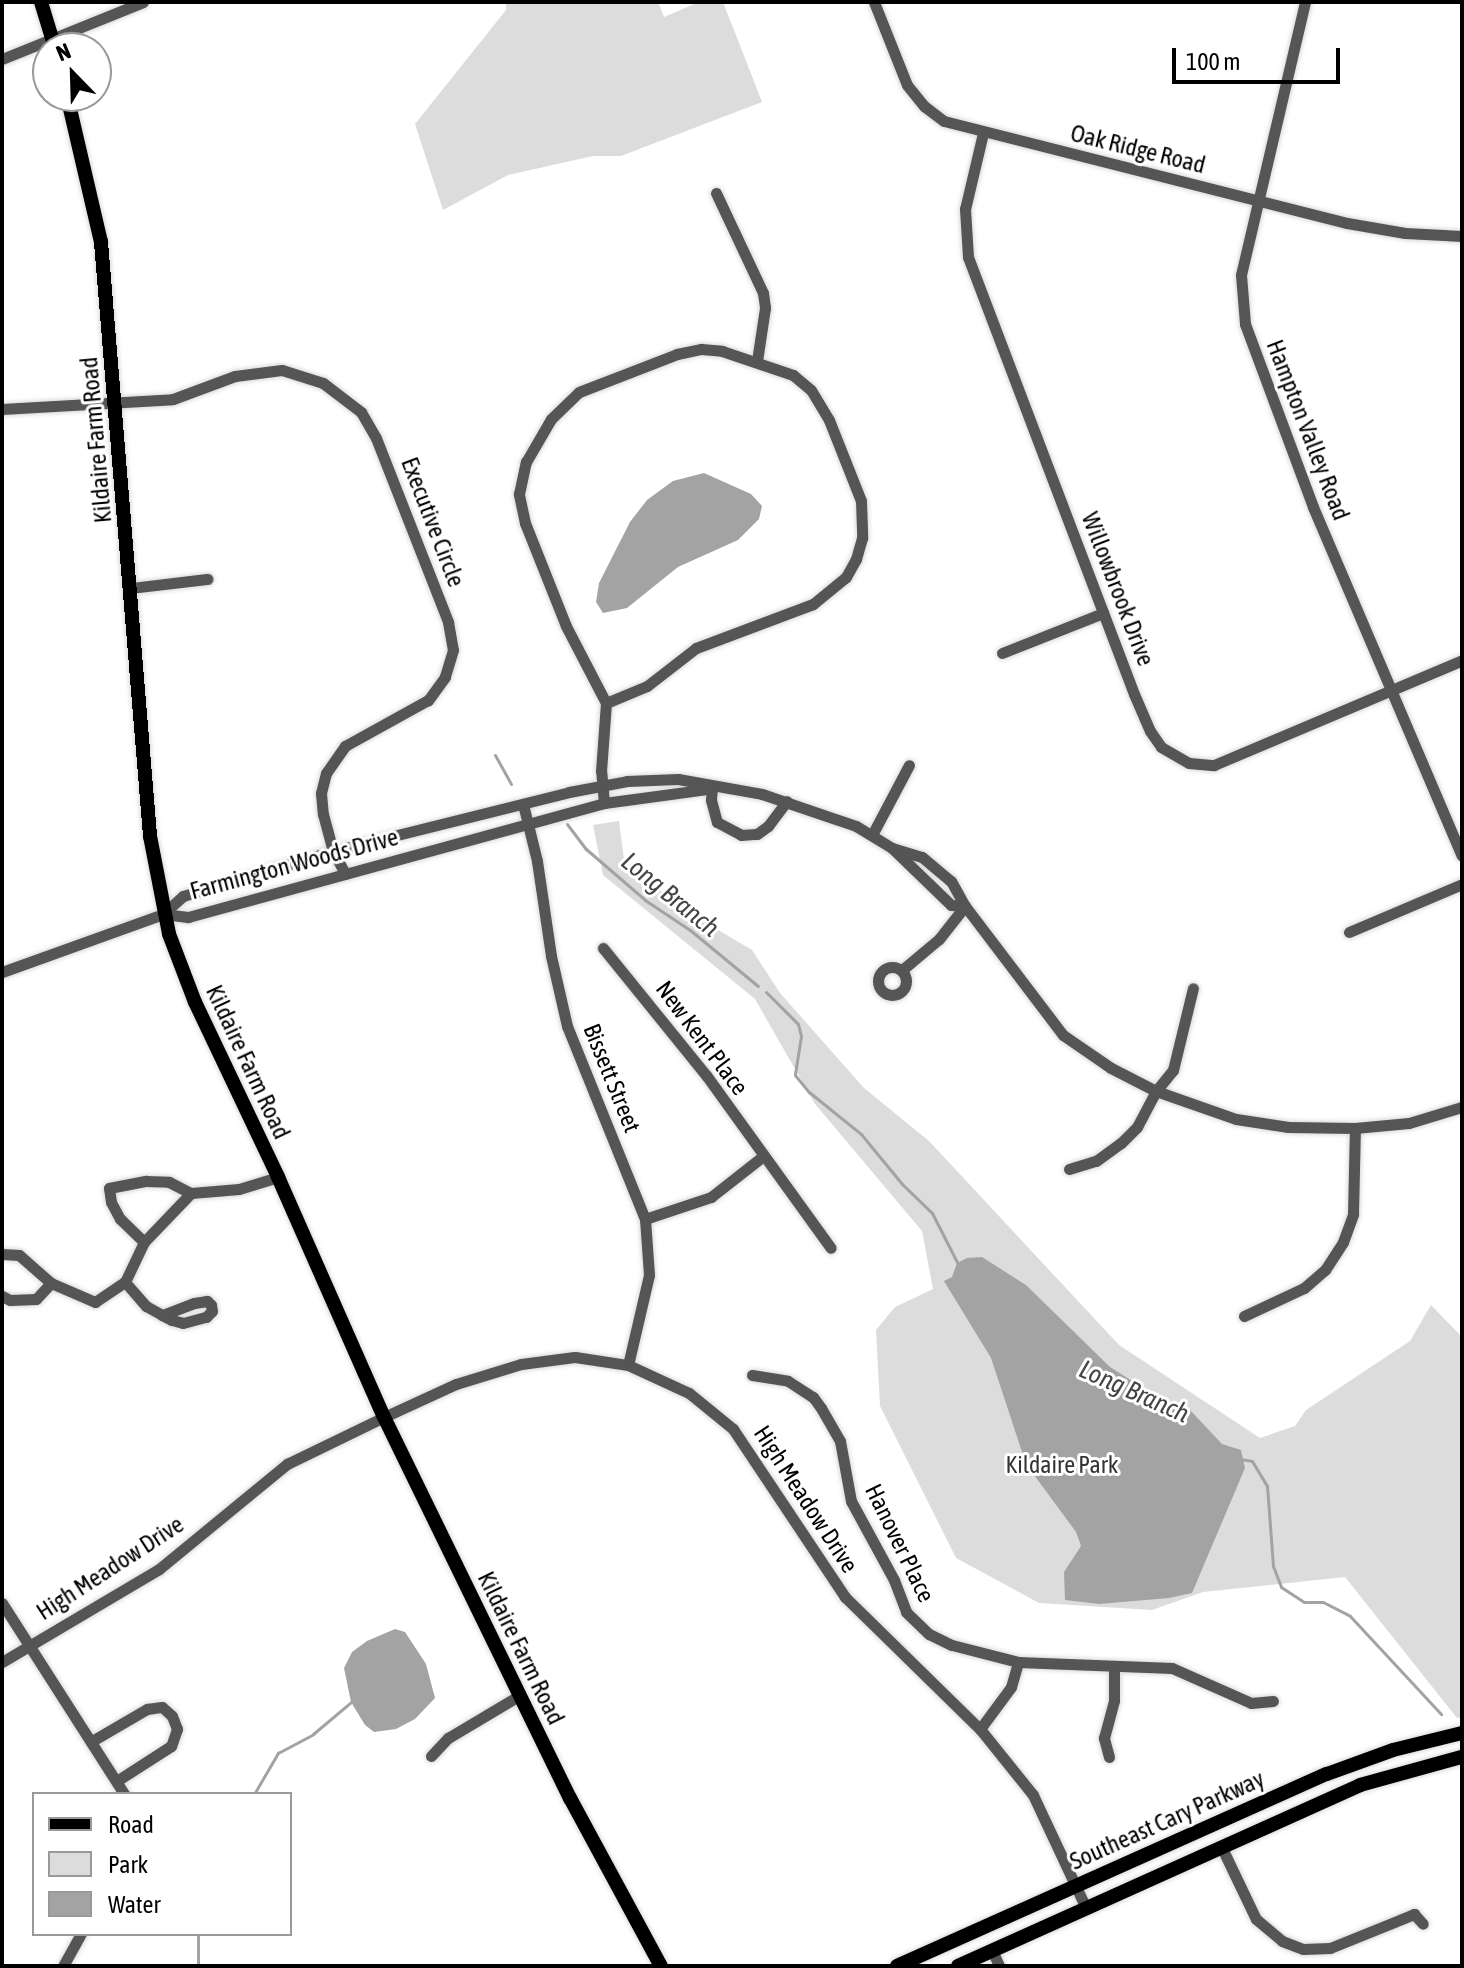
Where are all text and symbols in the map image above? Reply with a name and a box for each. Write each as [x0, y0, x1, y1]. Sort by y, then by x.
north arrow [32, 32, 112, 112]
scale bar [1176, 32, 1344, 82]
text: N [52, 37, 74, 66]
text: 100 m [1186, 48, 1240, 75]
street label: Oak Ridge Road [1068, 118, 1208, 180]
street label: Hampton Valley Road [1260, 336, 1356, 524]
street label: Kildaire Farm Road [74, 356, 118, 524]
street label: Executive Circle [395, 453, 471, 591]
street label: Willowbrook Drive [1075, 508, 1161, 670]
street label: Farmington Woods Drive [187, 822, 401, 906]
water label: Long Branch [615, 846, 725, 944]
street label: New Kent Place [650, 975, 754, 1101]
street label: Kildaire Farm Road [200, 980, 296, 1144]
street label: Bissett Street [577, 1020, 647, 1136]
water label: Long Branch [1074, 1354, 1194, 1430]
street label: High Meadow Drive [748, 1420, 864, 1578]
park label: Kildaire Park [1006, 1451, 1118, 1479]
street label: Hanover Place [859, 1479, 941, 1607]
street label: High Meadow Drive [31, 1510, 189, 1626]
street label: Kildaire Farm Road [472, 1567, 570, 1729]
street label: Southeast Cary Parkway [1065, 1764, 1269, 1876]
legend [32, 1792, 292, 1936]
text: Road [108, 1811, 154, 1838]
text: Park [108, 1851, 148, 1878]
text: Water [108, 1891, 161, 1918]

